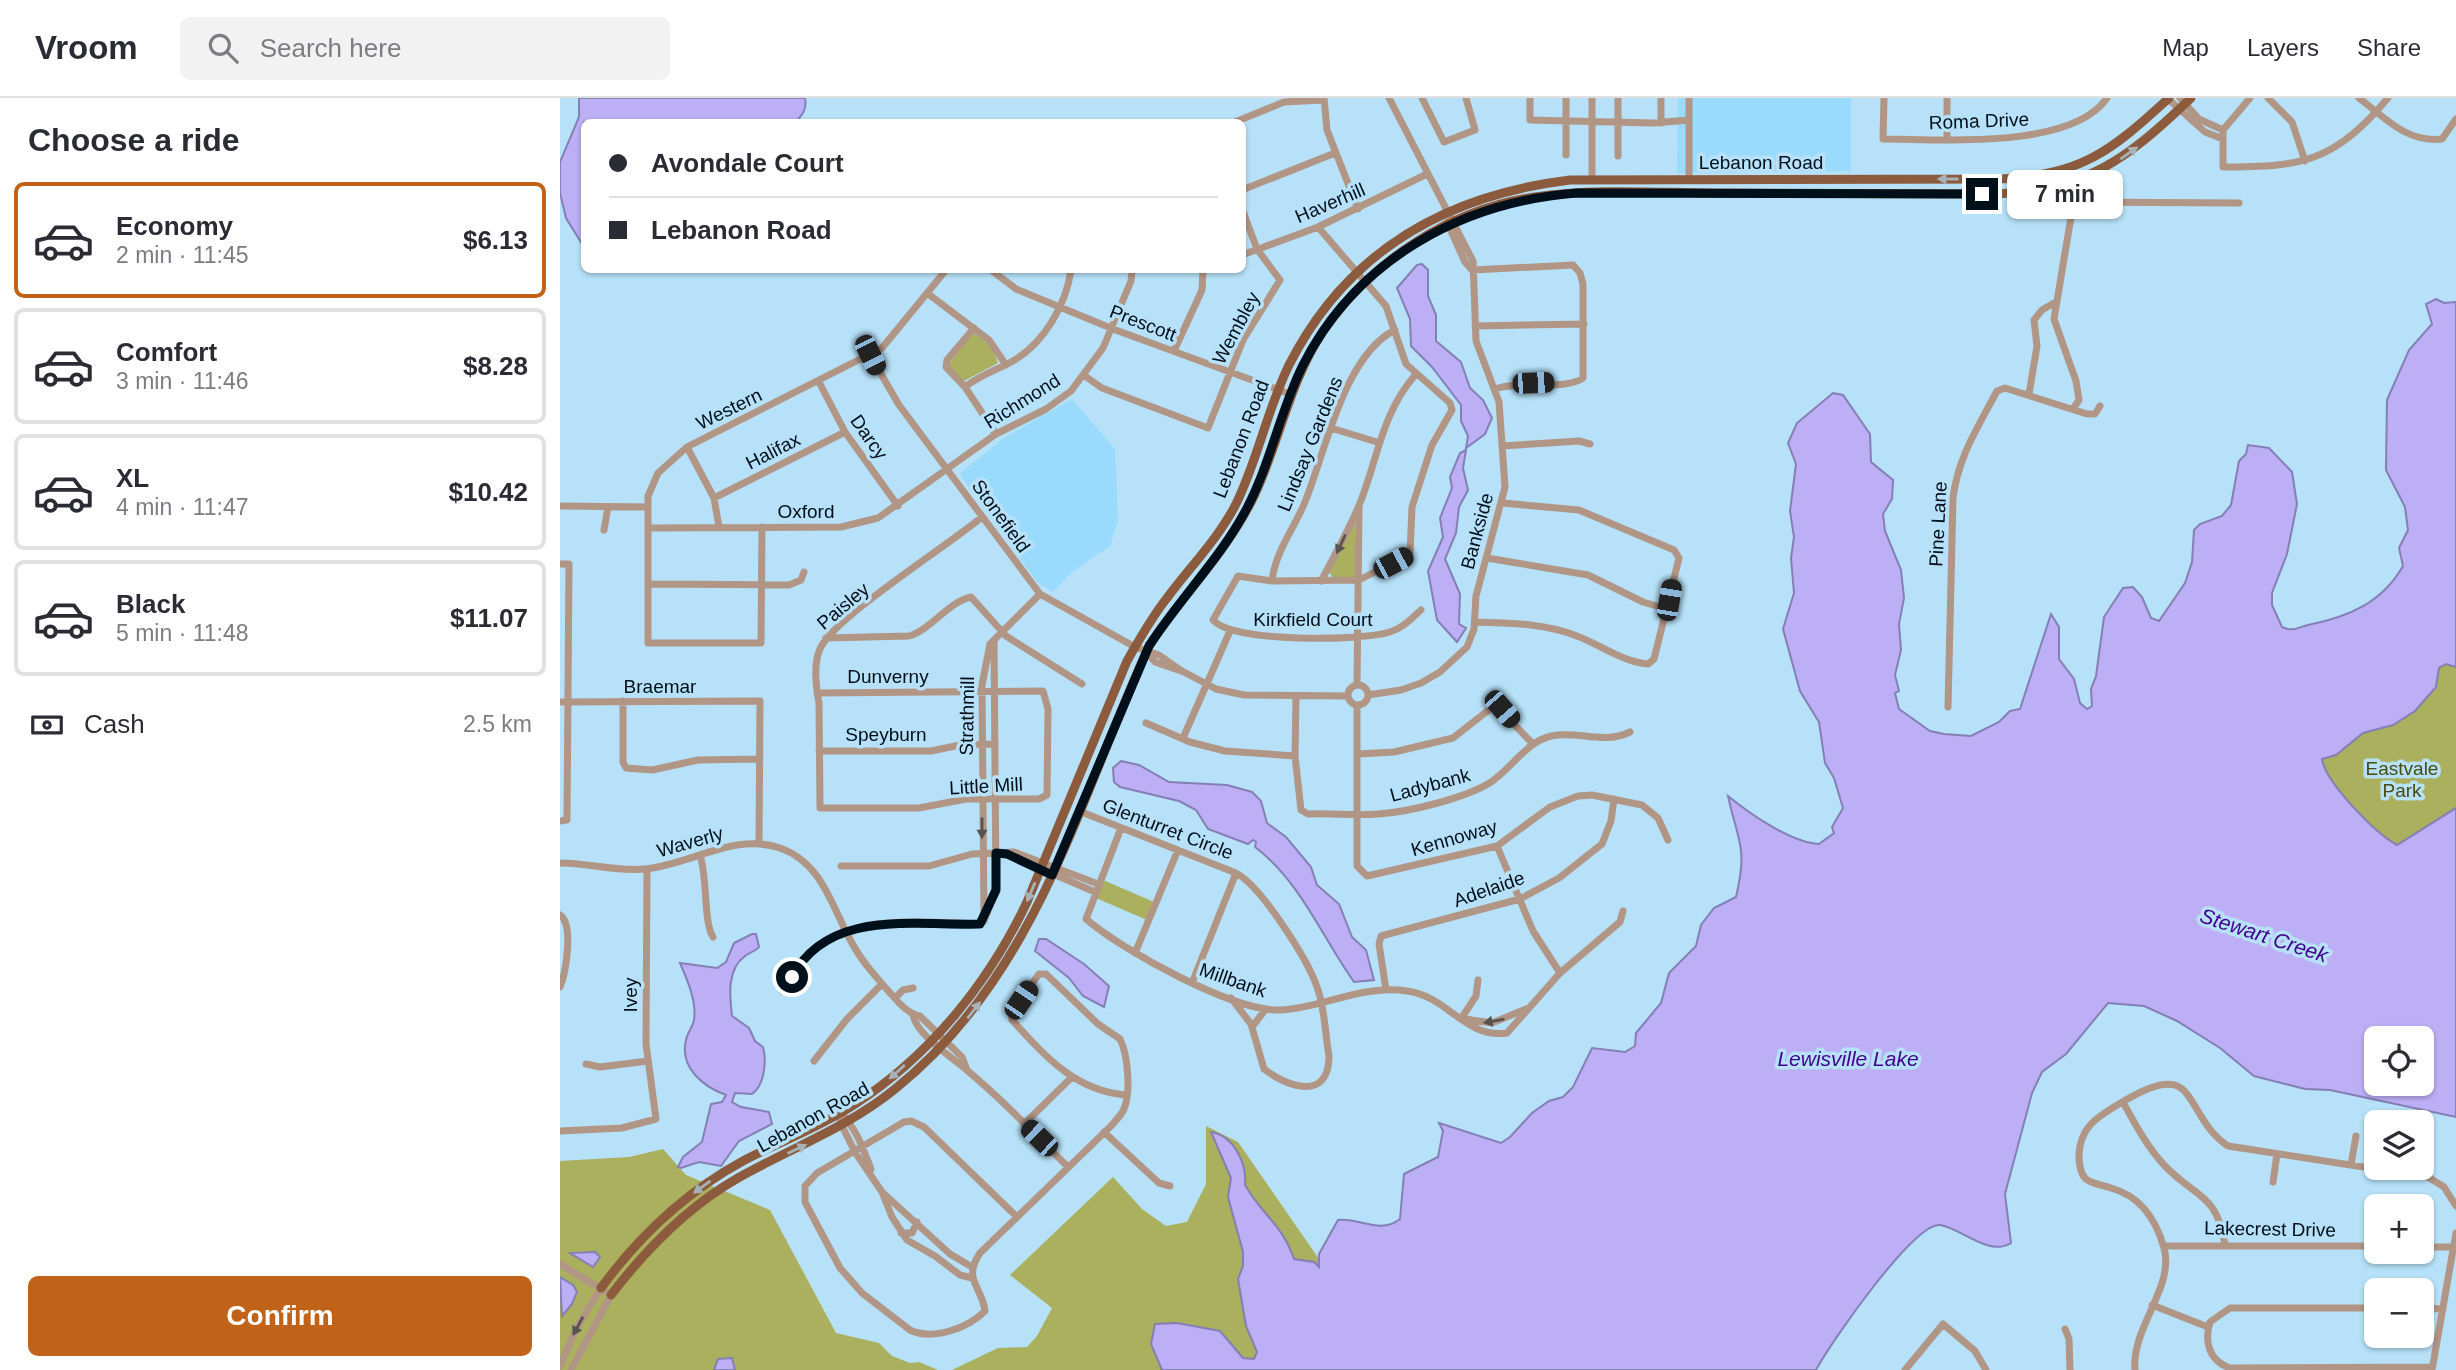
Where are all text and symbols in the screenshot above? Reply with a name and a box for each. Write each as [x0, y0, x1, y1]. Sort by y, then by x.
search box [180, 17, 670, 80]
text: Vroom [35, 29, 138, 66]
icon: search [204, 29, 242, 67]
text: Search here [260, 33, 401, 63]
text: Map [2162, 34, 2209, 61]
text: Layers [2247, 34, 2319, 61]
text: Share [2357, 34, 2421, 61]
street label: Roma Drive [1929, 109, 2029, 133]
text: Choose a ride [28, 122, 240, 158]
one-way arrow [2120, 146, 2138, 160]
text: Avondale Court [651, 148, 844, 178]
street label: Lebanon Road [1699, 152, 1823, 173]
callout: 7 min [2006, 170, 2122, 218]
one-way arrow [1937, 173, 1959, 185]
route end [1966, 178, 1998, 210]
street label: Haverhill [1292, 179, 1368, 227]
text: 7 min [2035, 181, 2095, 207]
icon: car [32, 209, 95, 272]
text: Economy [116, 211, 233, 241]
text: Lebanon Road [651, 215, 832, 245]
text: $6.13 [463, 225, 528, 255]
text: 2 min · 11:45 [116, 242, 249, 268]
street label: Wembley [1208, 288, 1264, 368]
street label: Prescott [1107, 301, 1180, 346]
car [852, 332, 889, 378]
icon: car [32, 335, 95, 398]
text: Comfort [116, 337, 217, 367]
text: $8.28 [463, 351, 528, 381]
text: 3 min · 11:46 [116, 368, 249, 394]
street label: Richmond [980, 369, 1064, 433]
car [1512, 372, 1555, 394]
street label: Lindsay Gardens [1273, 373, 1347, 515]
street label: Lebanon Road [1209, 377, 1273, 501]
street label: Western [693, 384, 765, 434]
street label: Darcy [846, 411, 892, 464]
street label: Halifax [742, 428, 804, 474]
icon: car [32, 461, 95, 524]
text: XL [116, 463, 149, 493]
street label: Stonefield [968, 476, 1034, 556]
text: $10.42 [448, 477, 528, 507]
street label: Pine Lane [1925, 481, 1951, 567]
street label: Bankside [1457, 491, 1497, 571]
text: 4 min · 11:47 [116, 494, 249, 520]
street label: Oxford [777, 501, 835, 522]
one-way arrow [1335, 534, 1347, 554]
car [1370, 544, 1417, 582]
car [1656, 577, 1683, 623]
street label: Paisley [813, 578, 874, 634]
icon: car [32, 587, 95, 650]
text: Black [116, 589, 185, 619]
text: $11.07 [450, 603, 528, 633]
street label: Kirkfield Court [1253, 609, 1373, 630]
text: 5 min · 11:48 [116, 620, 249, 646]
street label: Dunverny [847, 666, 929, 687]
street label: Braemar [624, 676, 697, 697]
street label: Strathmill [956, 676, 978, 756]
car [1481, 686, 1524, 732]
icon: cash [28, 706, 66, 744]
text: Cash [84, 709, 145, 739]
text: 2.5 km [463, 711, 532, 737]
street label: Speyburn [845, 724, 927, 745]
park label: Eastvale Park [2366, 758, 2438, 801]
street label: Ladybank [1387, 764, 1473, 806]
street label: Little Mill [949, 774, 1023, 798]
street label: Glenturret Circle [1100, 794, 1236, 864]
street label: Kennoway [1408, 816, 1500, 860]
one-way arrow [976, 817, 988, 839]
street label: Waverly [654, 822, 726, 861]
street label: Adelaide [1451, 867, 1527, 911]
one-way arrow [1026, 881, 1037, 902]
water label: Stewart Creek [2197, 904, 2332, 967]
street label: Millbank [1197, 959, 1270, 1001]
route start [776, 961, 808, 993]
street label: Ivey [620, 977, 641, 1012]
car [1001, 977, 1042, 1023]
one-way arrow [967, 1001, 981, 1019]
one-way arrow [1483, 1016, 1505, 1027]
map controls [2364, 1026, 2434, 1348]
button: locate [2364, 1026, 2434, 1096]
water label: Lewisville Lake [1777, 1047, 1919, 1070]
one-way arrow [888, 1064, 906, 1080]
street label: Lebanon Road [753, 1078, 873, 1156]
button: layers [2364, 1110, 2434, 1180]
car [1017, 1116, 1062, 1160]
one-way arrow [787, 1143, 807, 1154]
one-way arrow [693, 1180, 711, 1195]
button: + [2364, 1194, 2434, 1264]
street label: Lakecrest Drive [2204, 1217, 2336, 1241]
button: Confirm [28, 1276, 532, 1356]
button: − [2364, 1278, 2434, 1348]
one-way arrow [572, 1316, 584, 1335]

